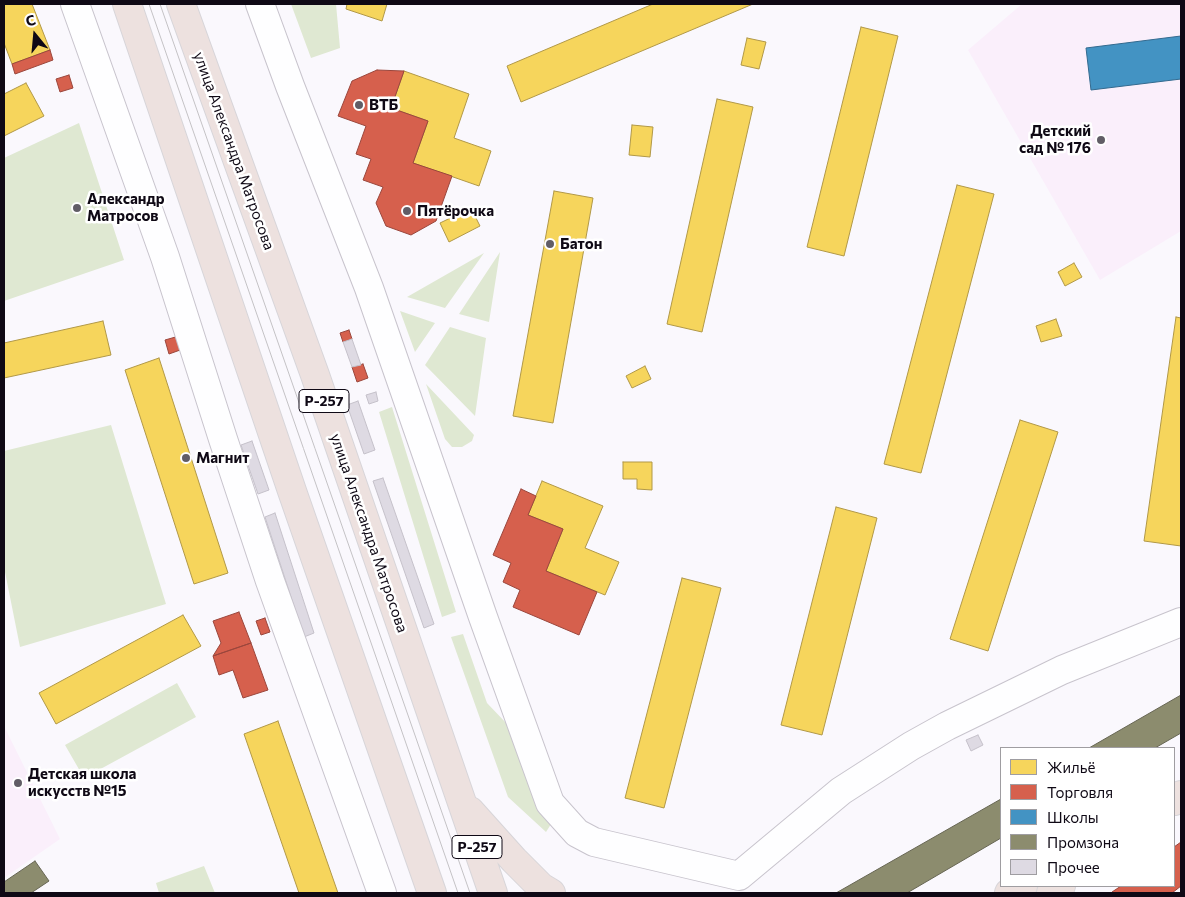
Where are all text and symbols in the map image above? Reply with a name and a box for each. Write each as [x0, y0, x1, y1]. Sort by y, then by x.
north arrow [10, 10, 60, 60]
text: С [23, 11, 38, 30]
street label: улица Александра Матросова [190, 50, 278, 252]
place label: ВТБ [369, 96, 398, 114]
marker: ВТБ [353, 99, 365, 111]
place label: Детский сад № 176 [1019, 122, 1091, 157]
marker: Детский сад № 176 [1095, 134, 1107, 146]
place label: Александр Матросов [87, 190, 165, 225]
marker: Александр Матросов [71, 202, 83, 214]
place label: Пятёрочка [417, 202, 494, 220]
marker: Пятёрочка [401, 205, 413, 217]
place label: Батон [560, 235, 602, 253]
marker: Батон [544, 238, 556, 250]
road number: Р-257 [299, 390, 349, 412]
street label: улица Александра Матросова [326, 431, 412, 635]
place label: Магнит [196, 449, 249, 467]
marker: Магнит [180, 452, 192, 464]
legend [1000, 747, 1175, 887]
text: Жильё [1047, 758, 1095, 776]
place label: Детская школа искусств №15 [28, 765, 136, 800]
marker: Детская школа искусств №15 [12, 777, 24, 789]
text: Торговля [1047, 783, 1113, 801]
text: Школы [1047, 808, 1099, 826]
text: Промзона [1047, 833, 1119, 851]
road number: Р-257 [452, 836, 502, 859]
text: Прочее [1047, 858, 1100, 876]

